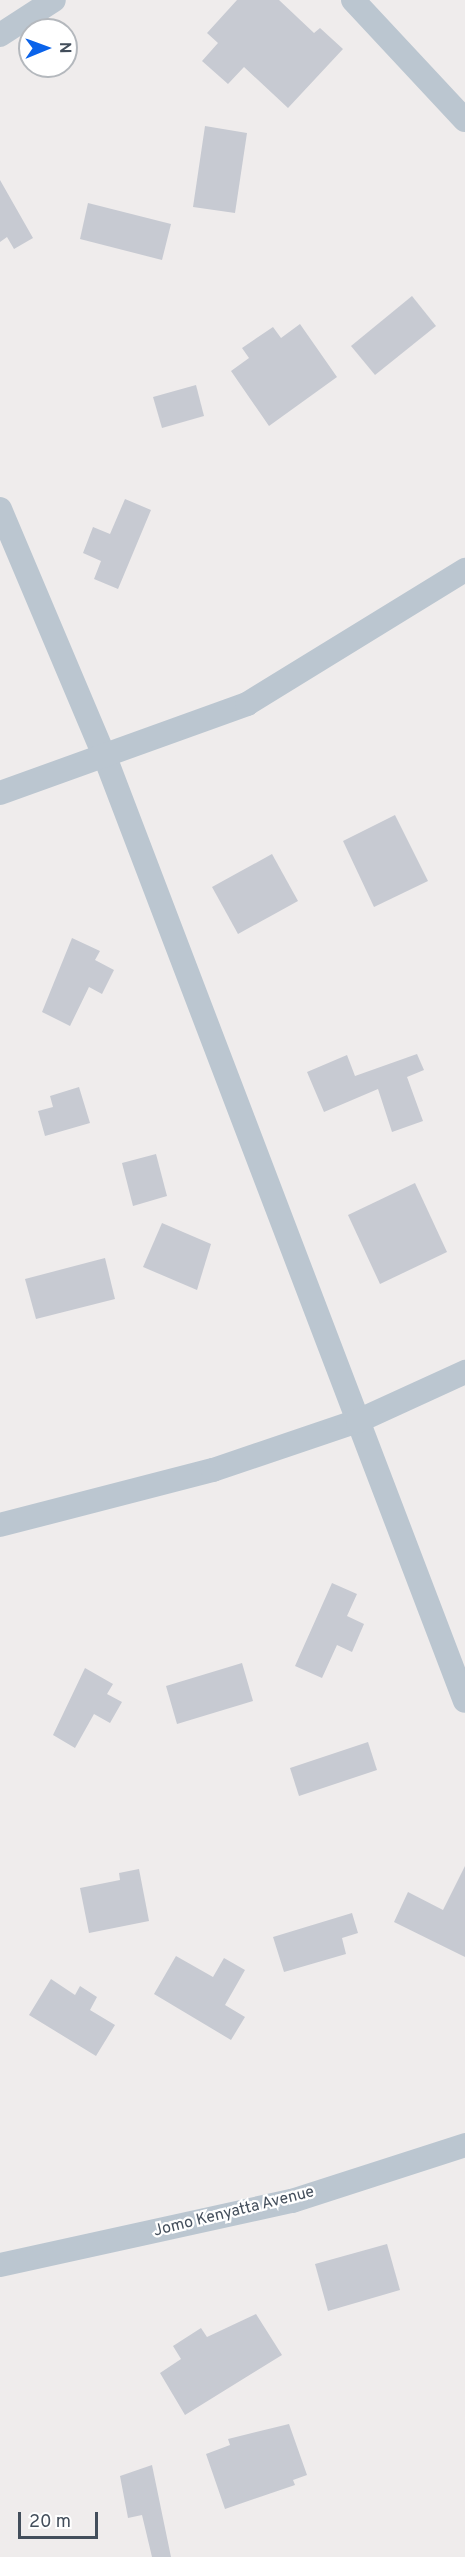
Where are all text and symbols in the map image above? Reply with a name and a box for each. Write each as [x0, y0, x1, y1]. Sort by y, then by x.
north arrow [18, 18, 78, 78]
text: N [54, 42, 74, 54]
street label: Jomo Kenyatta Avenue [151, 2183, 317, 2241]
scale bar [21, 2500, 100, 2538]
text: 20 m [29, 2511, 71, 2534]

